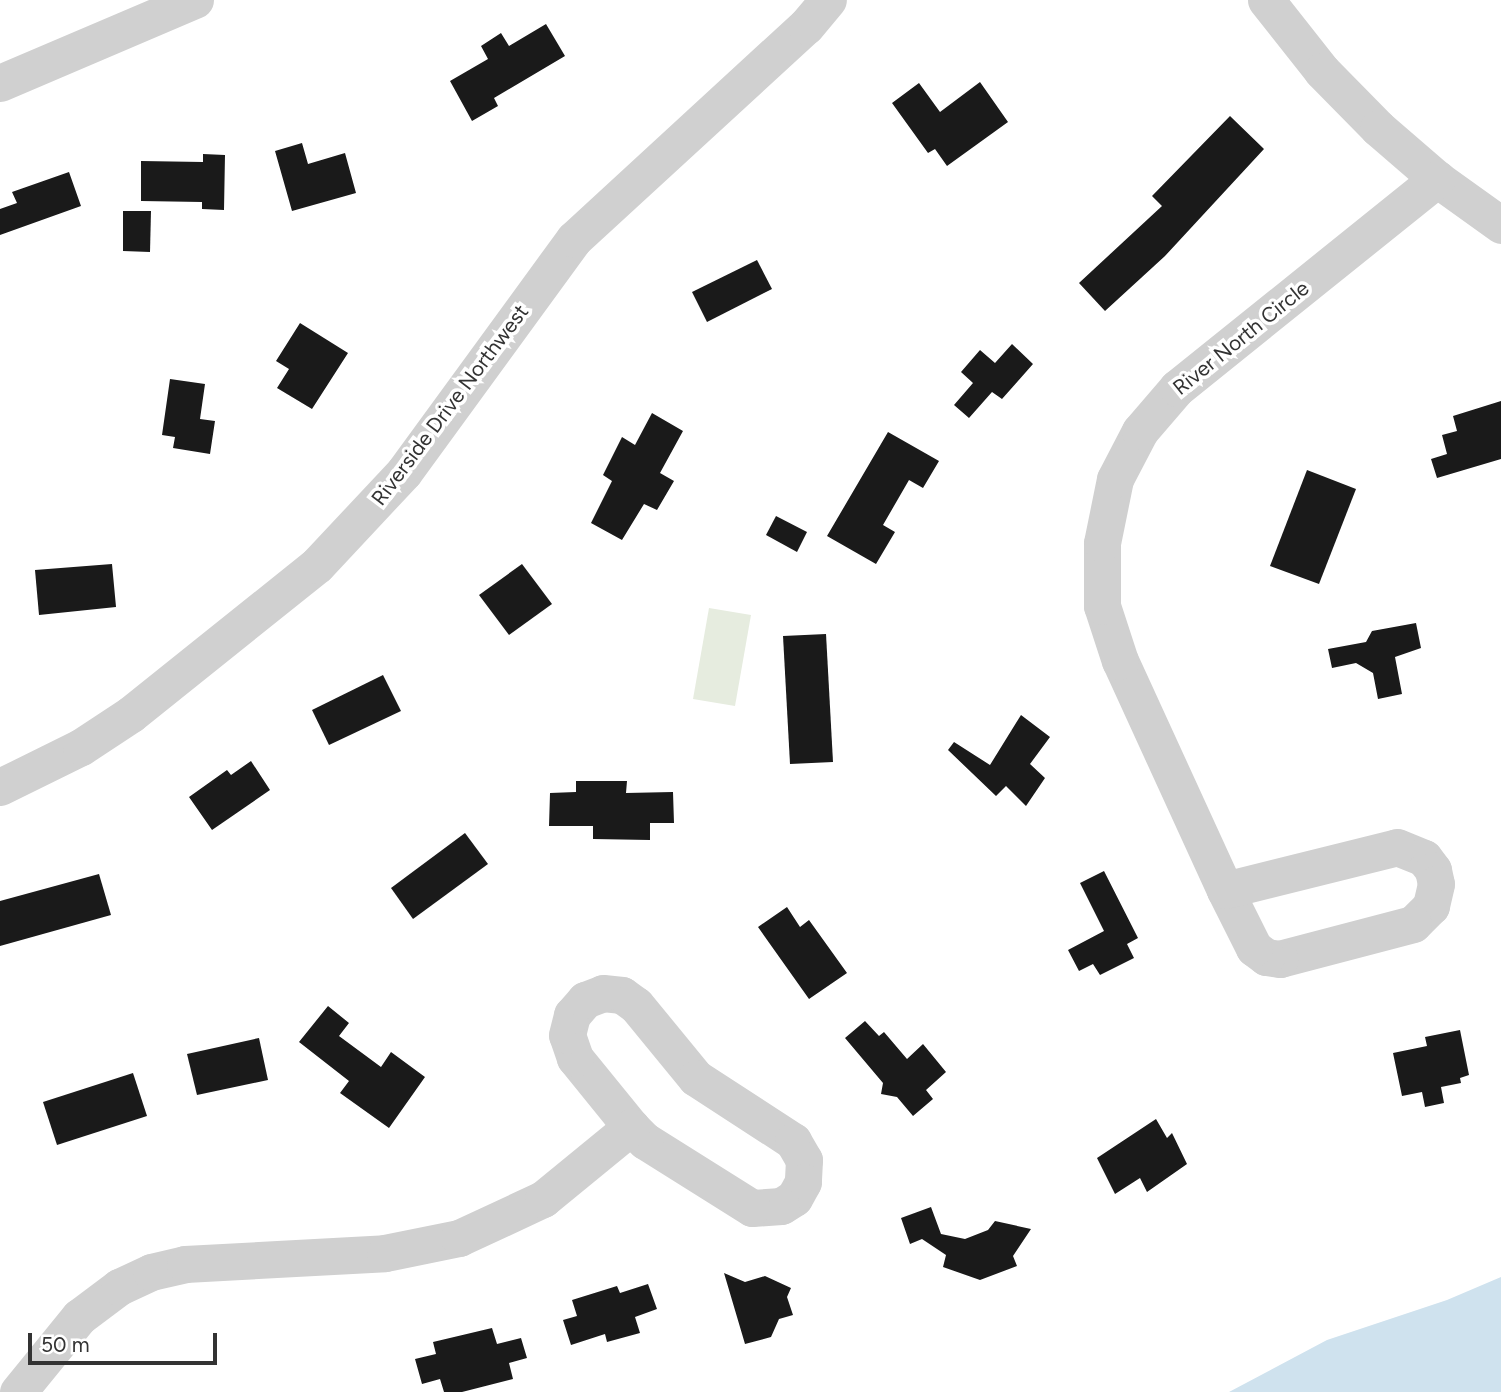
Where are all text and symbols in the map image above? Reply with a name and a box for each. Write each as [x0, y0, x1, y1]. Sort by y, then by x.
street label: River North Circle [1168, 276, 1314, 400]
street label: Riverside Drive Northwest [366, 300, 534, 510]
scale bar [32, 1318, 220, 1362]
text: 50 m [41, 1332, 90, 1357]

